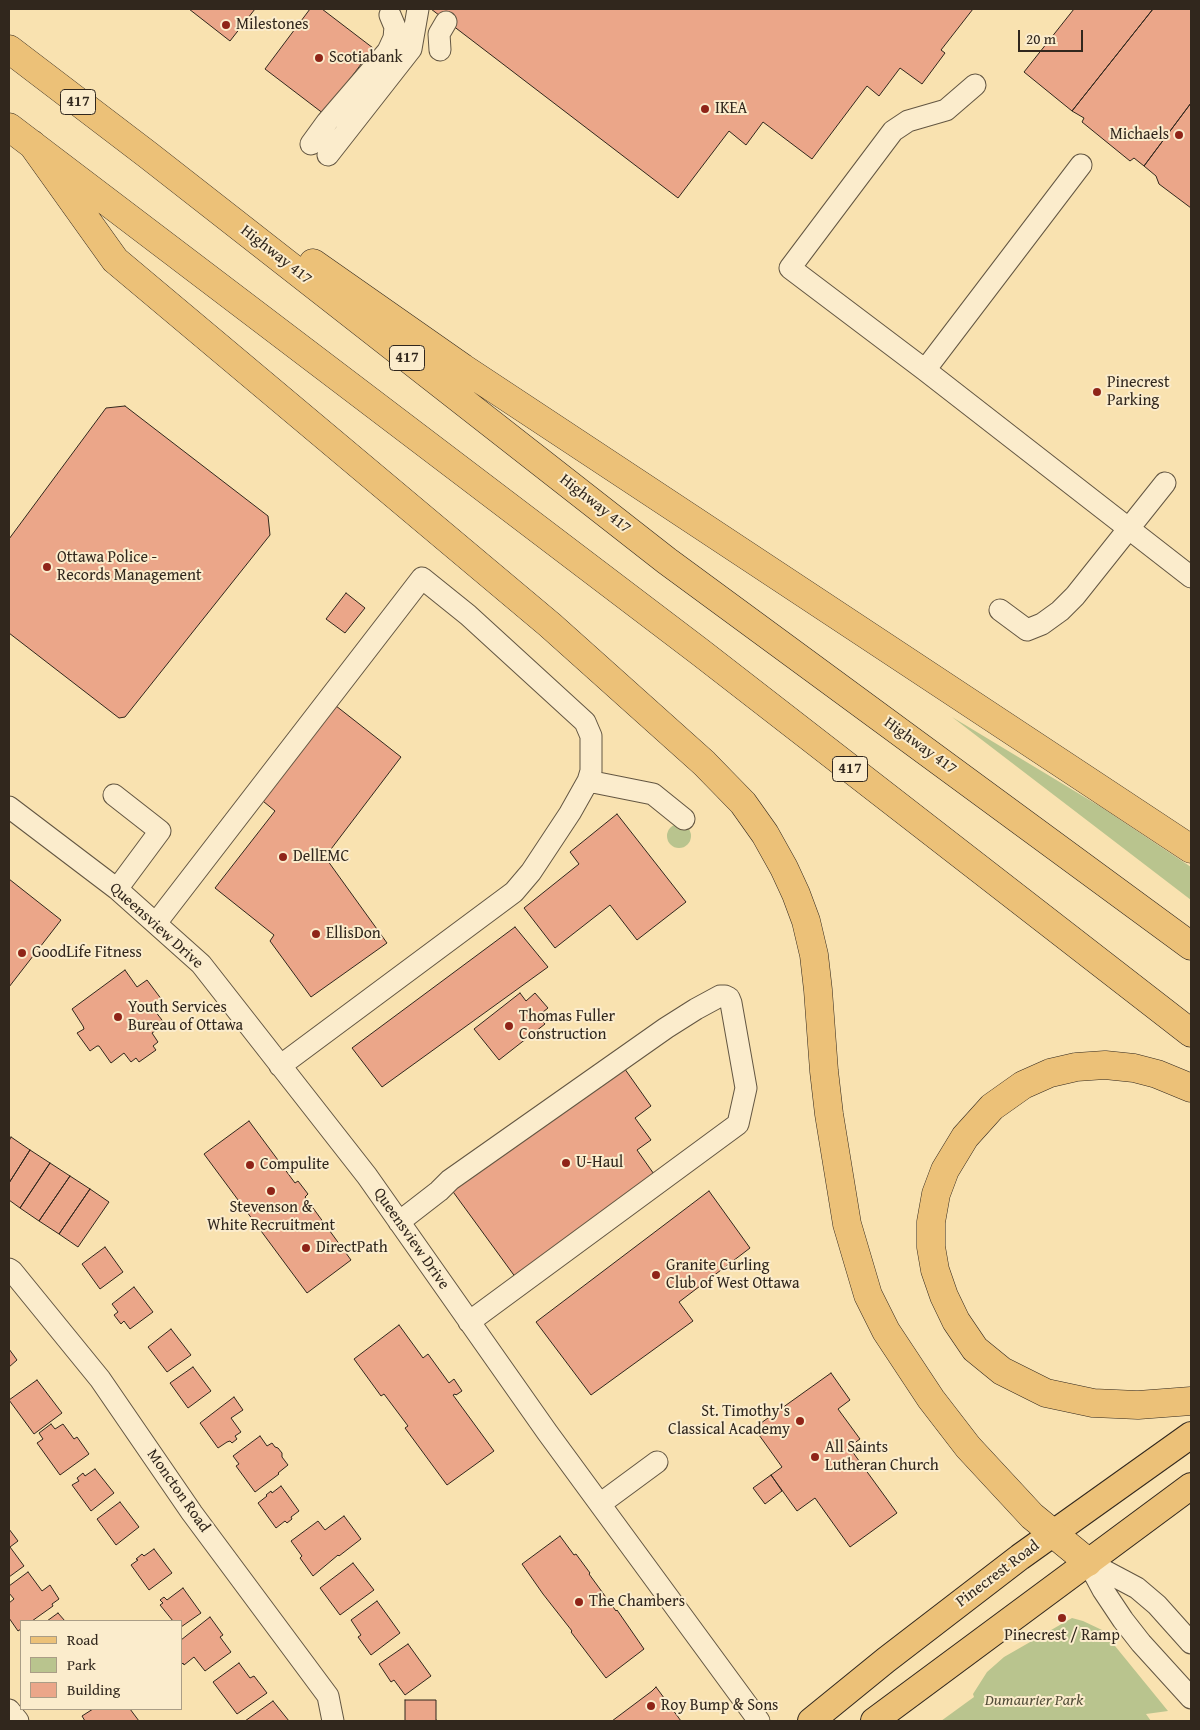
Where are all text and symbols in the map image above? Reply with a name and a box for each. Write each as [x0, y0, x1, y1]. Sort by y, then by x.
place label: Milestones [236, 15, 309, 35]
marker: Milestones [220, 19, 232, 31]
scale bar [1020, 20, 1085, 52]
text: 20 m [1026, 28, 1056, 49]
place label: Scotiabank [329, 48, 403, 68]
marker: Scotiabank [313, 52, 325, 64]
road number: 417 [60, 90, 96, 114]
place label: IKEA [715, 99, 747, 119]
marker: IKEA [699, 103, 711, 115]
place label: Michaels [1110, 125, 1169, 145]
marker: Michaels [1173, 129, 1185, 141]
street label: Highway 417 [236, 221, 316, 289]
road number: 417 [390, 346, 424, 370]
place label: Pinecrest Parking [1107, 373, 1170, 411]
marker: Pinecrest Parking [1091, 386, 1103, 398]
street label: Highway 417 [555, 470, 635, 538]
place label: Ottawa Police - Records Management [57, 548, 202, 586]
marker: Ottawa Police - Records Management [41, 561, 53, 573]
street label: Highway 417 [880, 713, 960, 779]
road number: 417 [832, 756, 868, 782]
place label: DellEMC [293, 847, 349, 867]
marker: DellEMC [277, 851, 289, 863]
street label: Queensview Drive [105, 879, 207, 973]
place label: EllisDon [326, 924, 381, 944]
marker: EllisDon [310, 928, 322, 940]
place label: GoodLife Fitness [32, 943, 142, 963]
marker: GoodLife Fitness [16, 947, 28, 959]
place label: Youth Services Bureau of Ottawa [128, 998, 243, 1036]
place label: Thomas Fuller Construction [519, 1007, 615, 1045]
marker: Youth Services Bureau of Ottawa [112, 1011, 124, 1023]
marker: Thomas Fuller Construction [503, 1020, 515, 1032]
place label: U-Haul [576, 1153, 623, 1173]
place label: Compulite [260, 1155, 329, 1175]
marker: U-Haul [560, 1157, 572, 1169]
marker: Compulite [244, 1159, 256, 1171]
marker: Stevenson & White Recruitment [265, 1185, 277, 1197]
street label: Queensview Drive [369, 1185, 453, 1293]
place label: Stevenson & White Recruitment [207, 1198, 335, 1236]
place label: DirectPath [316, 1238, 388, 1258]
marker: DirectPath [300, 1242, 312, 1254]
place label: Granite Curling Club of West Ottawa [666, 1256, 799, 1294]
marker: Granite Curling Club of West Ottawa [650, 1269, 662, 1281]
place label: St. Timothy's Classical Academy [668, 1402, 790, 1440]
marker: St. Timothy's Classical Academy [794, 1415, 806, 1427]
place label: All Saints Lutheran Church [825, 1438, 939, 1476]
street label: Moncton Road [142, 1446, 214, 1536]
marker: All Saints Lutheran Church [809, 1451, 821, 1463]
street label: Pinecrest Road [952, 1536, 1044, 1612]
place label: The Chambers [589, 1592, 685, 1612]
marker: The Chambers [573, 1596, 585, 1608]
marker: Pinecrest / Ramp [1056, 1612, 1068, 1624]
legend [20, 1620, 182, 1710]
place label: Pinecrest / Ramp [1004, 1626, 1120, 1646]
text: Road [67, 1629, 98, 1650]
text: Park [67, 1654, 96, 1675]
text: Building [67, 1679, 120, 1700]
park label: Dumaurier Park [985, 1691, 1083, 1711]
place label: Roy Bump & Sons [661, 1696, 778, 1716]
marker: Roy Bump & Sons [645, 1700, 657, 1712]

